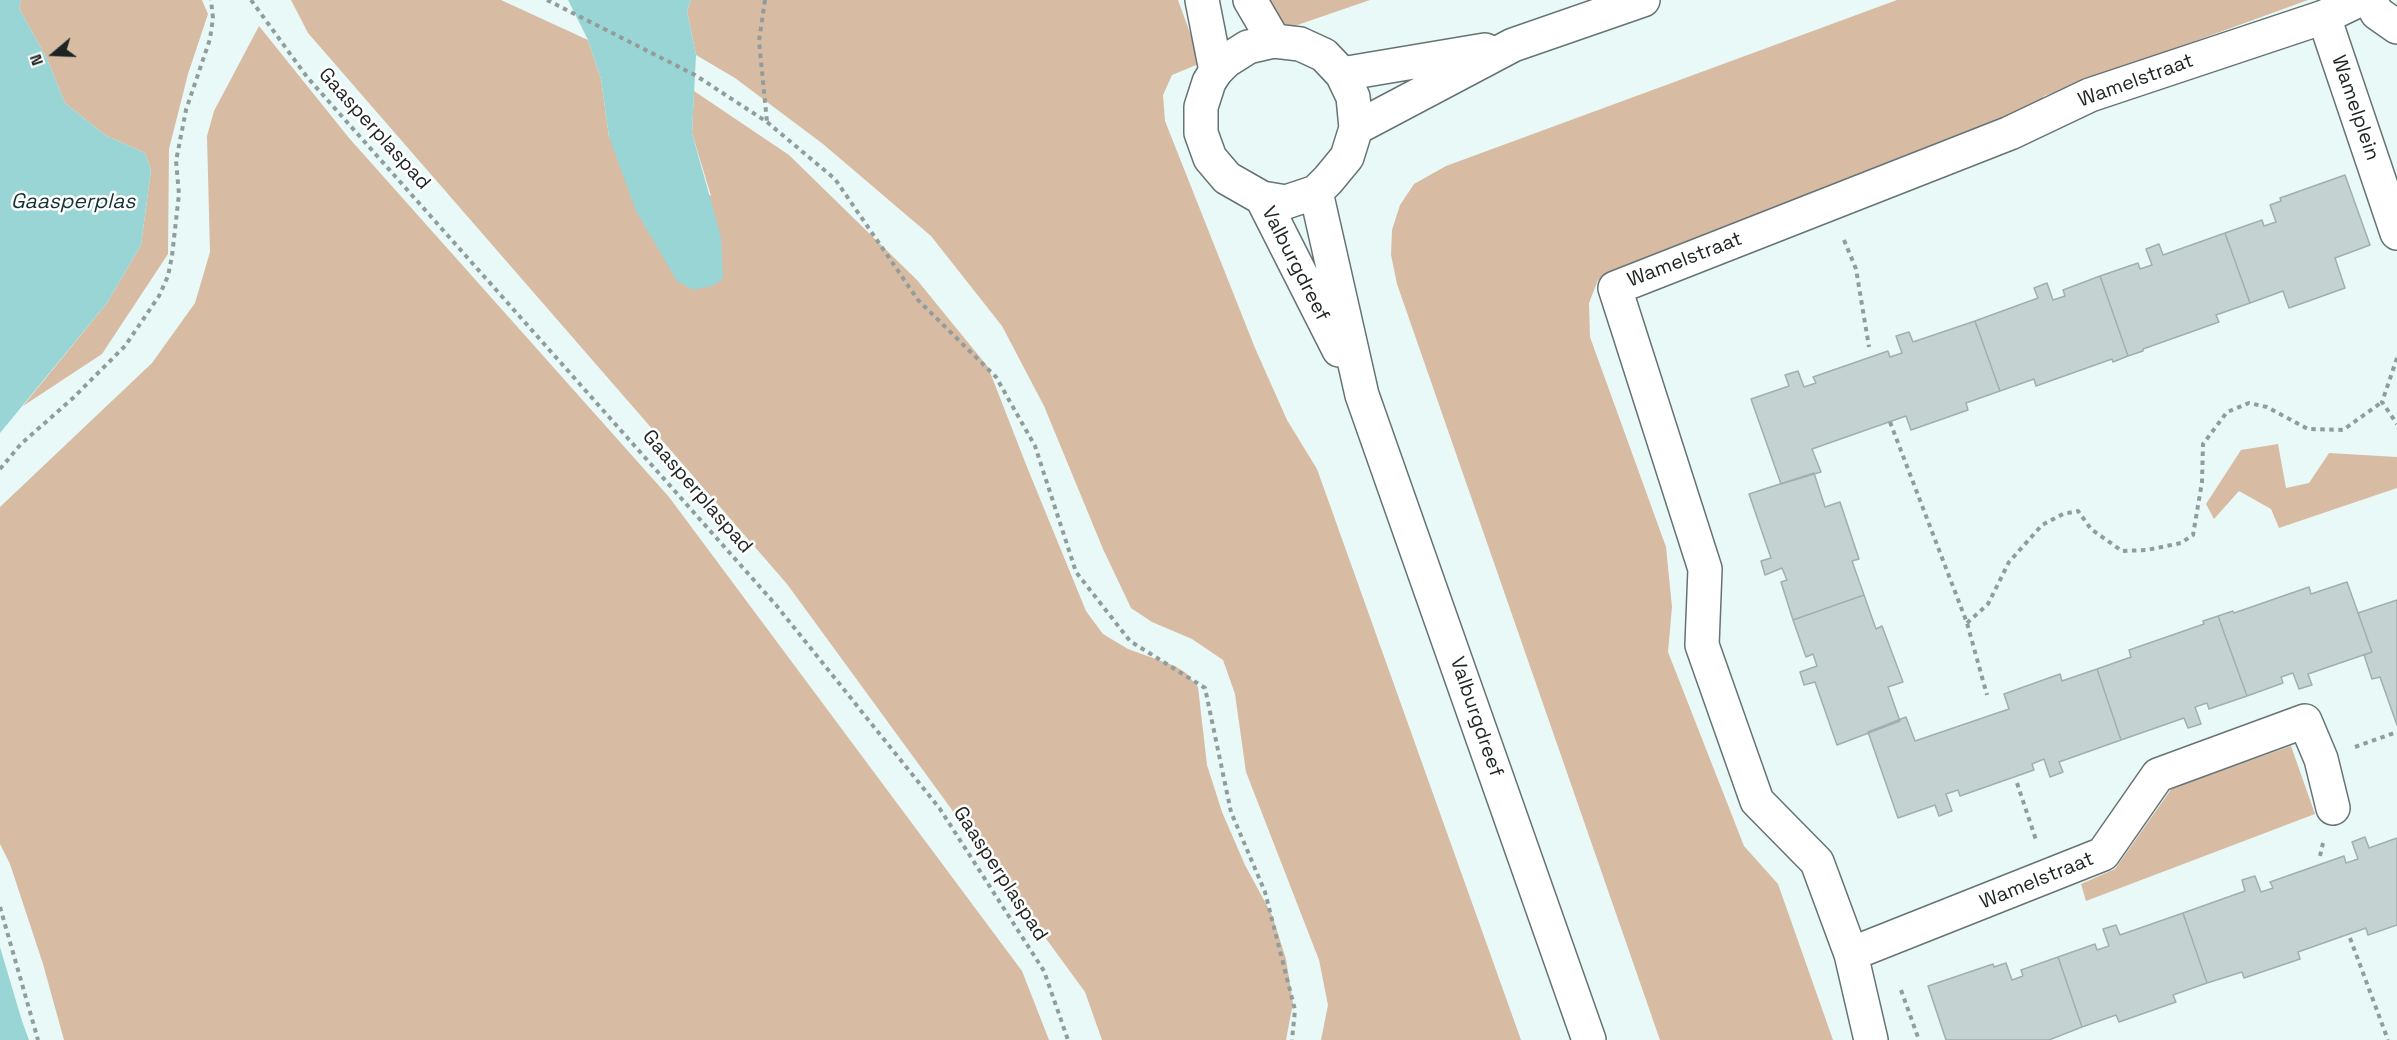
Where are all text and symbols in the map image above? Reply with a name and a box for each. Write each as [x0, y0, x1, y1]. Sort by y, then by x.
north arrow [24, 24, 84, 84]
street label: Wamelstraat [2075, 49, 2197, 113]
text: N [25, 52, 48, 69]
street label: Wamelplein [2326, 52, 2384, 164]
street label: Gaasperplaspad [313, 63, 435, 195]
water label: Gaasperplas [11, 189, 135, 215]
street label: Valburgdreef [1256, 203, 1334, 325]
street label: Wamelstraat [1624, 227, 1746, 293]
street label: Gaasperplaspad [637, 425, 757, 559]
street label: Valburgdreef [1444, 654, 1508, 780]
street label: Gaasperplaspad [948, 802, 1052, 946]
street label: Wamelstraat [1976, 847, 2098, 915]

